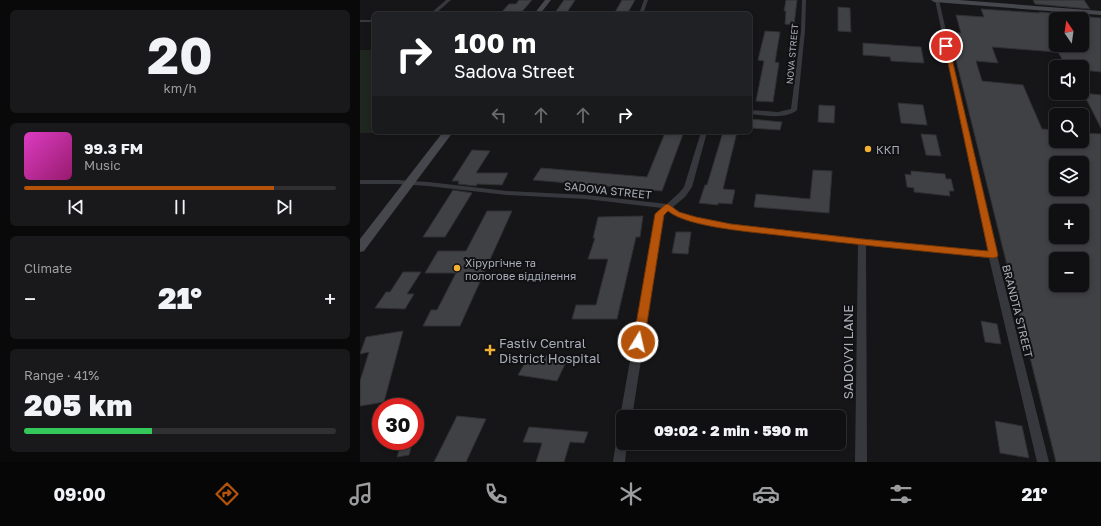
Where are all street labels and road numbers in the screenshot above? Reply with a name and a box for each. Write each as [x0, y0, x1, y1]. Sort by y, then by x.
street label: NOVA STREET [784, 23, 800, 85]
street label: SADOVA STREET [564, 179, 653, 201]
street label: BRANDTA STREET [1000, 263, 1036, 359]
street label: SADOVYI LANE [840, 305, 856, 399]

